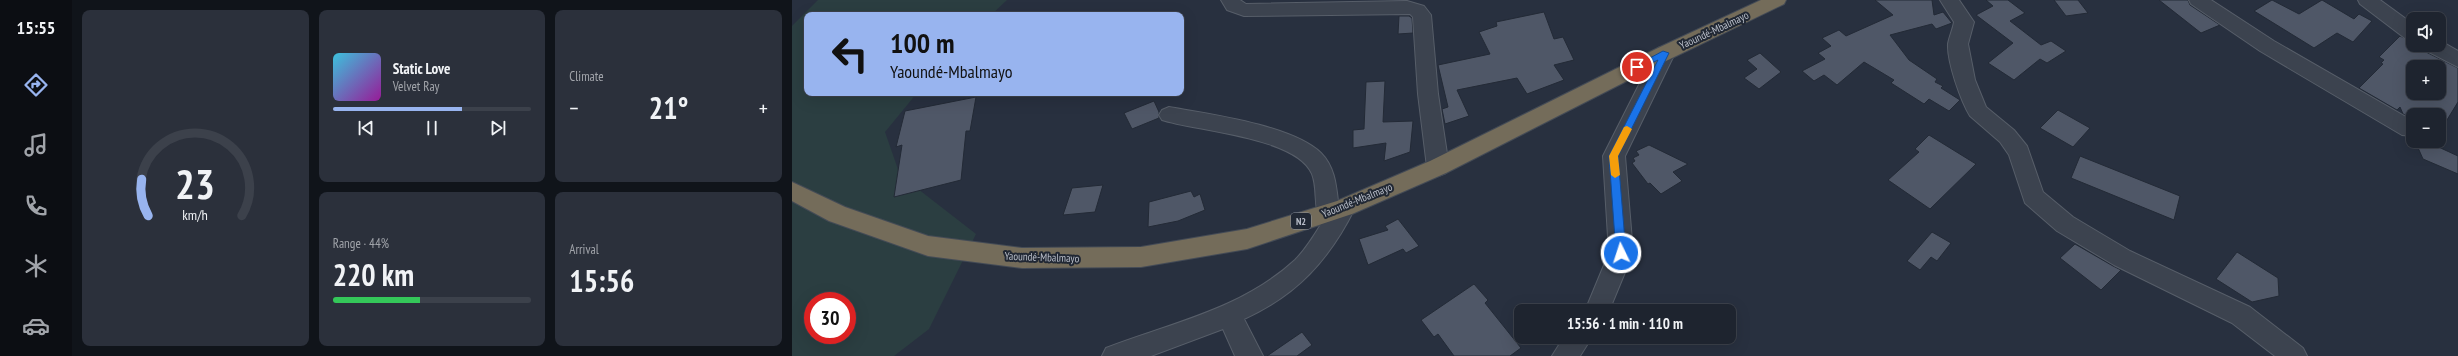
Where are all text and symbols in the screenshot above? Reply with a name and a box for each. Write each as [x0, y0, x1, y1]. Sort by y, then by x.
street label: Yaoundé-Mbalmayo [1677, 8, 1751, 52]
map controls [2406, 12, 2446, 148]
button: sound [2406, 12, 2446, 52]
text: 15:55 [17, 16, 55, 39]
text: 100 m [890, 24, 954, 61]
icon: left [824, 28, 876, 80]
pin [1620, 50, 1654, 84]
icon: arrive [1626, 56, 1648, 78]
text: Static Love [393, 59, 450, 78]
text: Yaoundé-Mbalmayo [890, 60, 1012, 83]
button: + [2406, 60, 2446, 100]
text: Climate [569, 68, 604, 85]
icon: directions [22, 71, 50, 99]
text: Velvet Ray [393, 78, 440, 95]
text: 21° [649, 88, 688, 127]
text: − [569, 94, 578, 122]
text: + [759, 94, 768, 122]
button: − [2406, 108, 2446, 148]
icon: previous [355, 117, 377, 139]
icon: pause [421, 117, 443, 139]
icon: next [487, 117, 509, 139]
icon: music [22, 131, 50, 159]
text: 23 [175, 157, 215, 210]
street label: Yaoundé-Mbalmayo [1320, 179, 1395, 221]
icon: phone [22, 192, 50, 220]
text: km/h [183, 205, 208, 224]
road number: N2 [1291, 213, 1311, 229]
position arrow [1600, 232, 1642, 274]
text: Range · 44% [333, 235, 389, 252]
text: Arrival [569, 241, 599, 258]
street label: Yaoundé-Mbalmayo [1004, 249, 1080, 265]
icon: climate [22, 252, 50, 280]
text: 220 km [333, 255, 414, 294]
text: 15:56 [569, 261, 634, 300]
speed limit sign: 30 [804, 292, 856, 344]
icon: car [22, 312, 50, 340]
text: 15:56 · 1 min · 110 m [1567, 314, 1683, 333]

